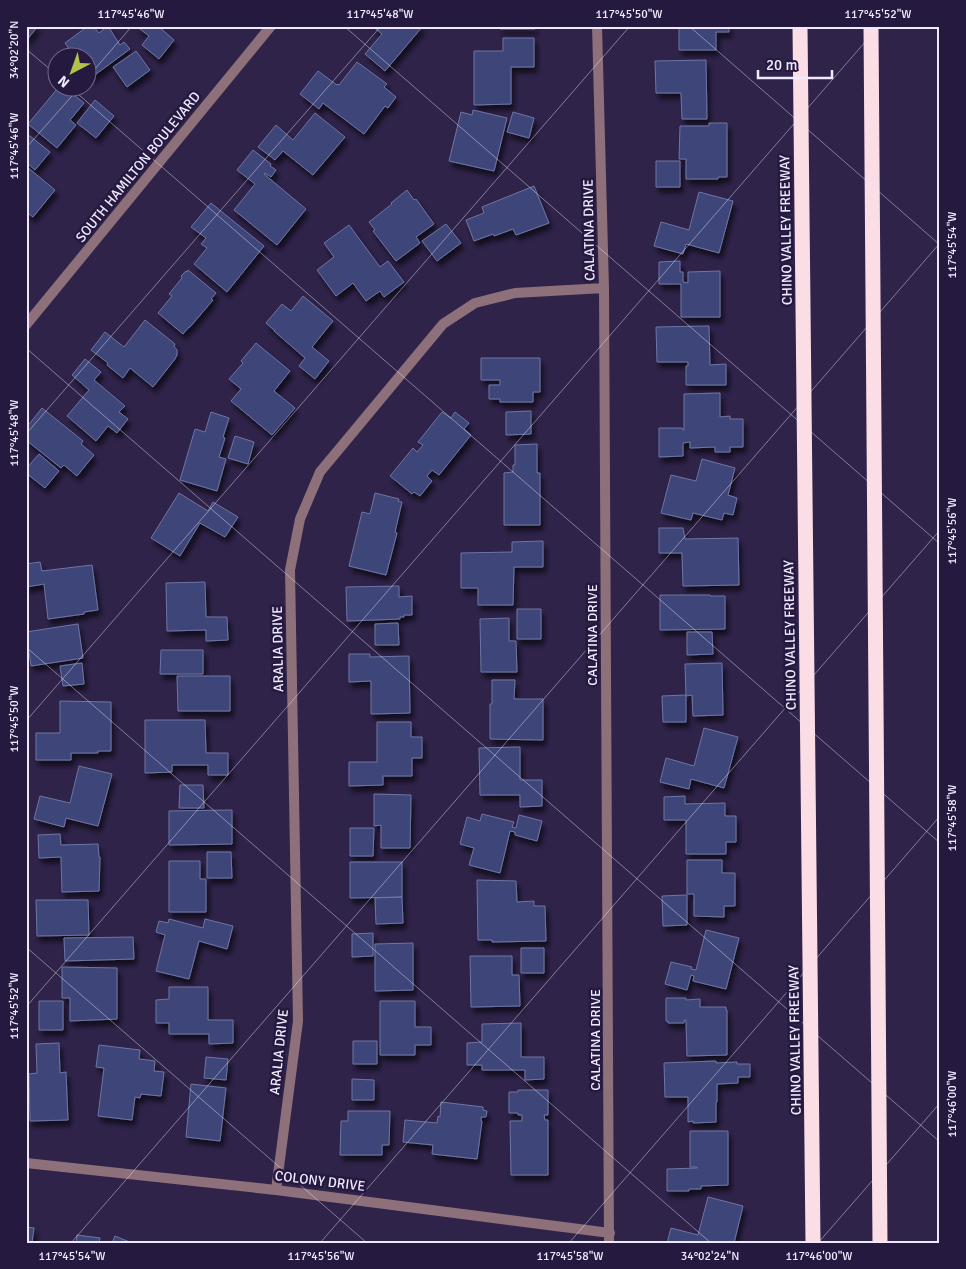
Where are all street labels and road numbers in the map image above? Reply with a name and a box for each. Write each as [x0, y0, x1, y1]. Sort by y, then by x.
street label: SOUTH HAMILTON BOULEVARD [72, 88, 204, 246]
street label: CHINO VALLEY FREEWAY [776, 155, 796, 305]
street label: CALATINA DRIVE [580, 179, 598, 281]
street label: CHINO VALLEY FREEWAY [780, 560, 800, 710]
street label: CALATINA DRIVE [584, 584, 601, 686]
street label: ARALIA DRIVE [269, 606, 287, 692]
street label: CHINO VALLEY FREEWAY [785, 965, 805, 1115]
street label: CALATINA DRIVE [587, 989, 604, 1091]
street label: ARALIA DRIVE [266, 1008, 292, 1096]
street label: COLONY DRIVE [274, 1167, 366, 1195]

